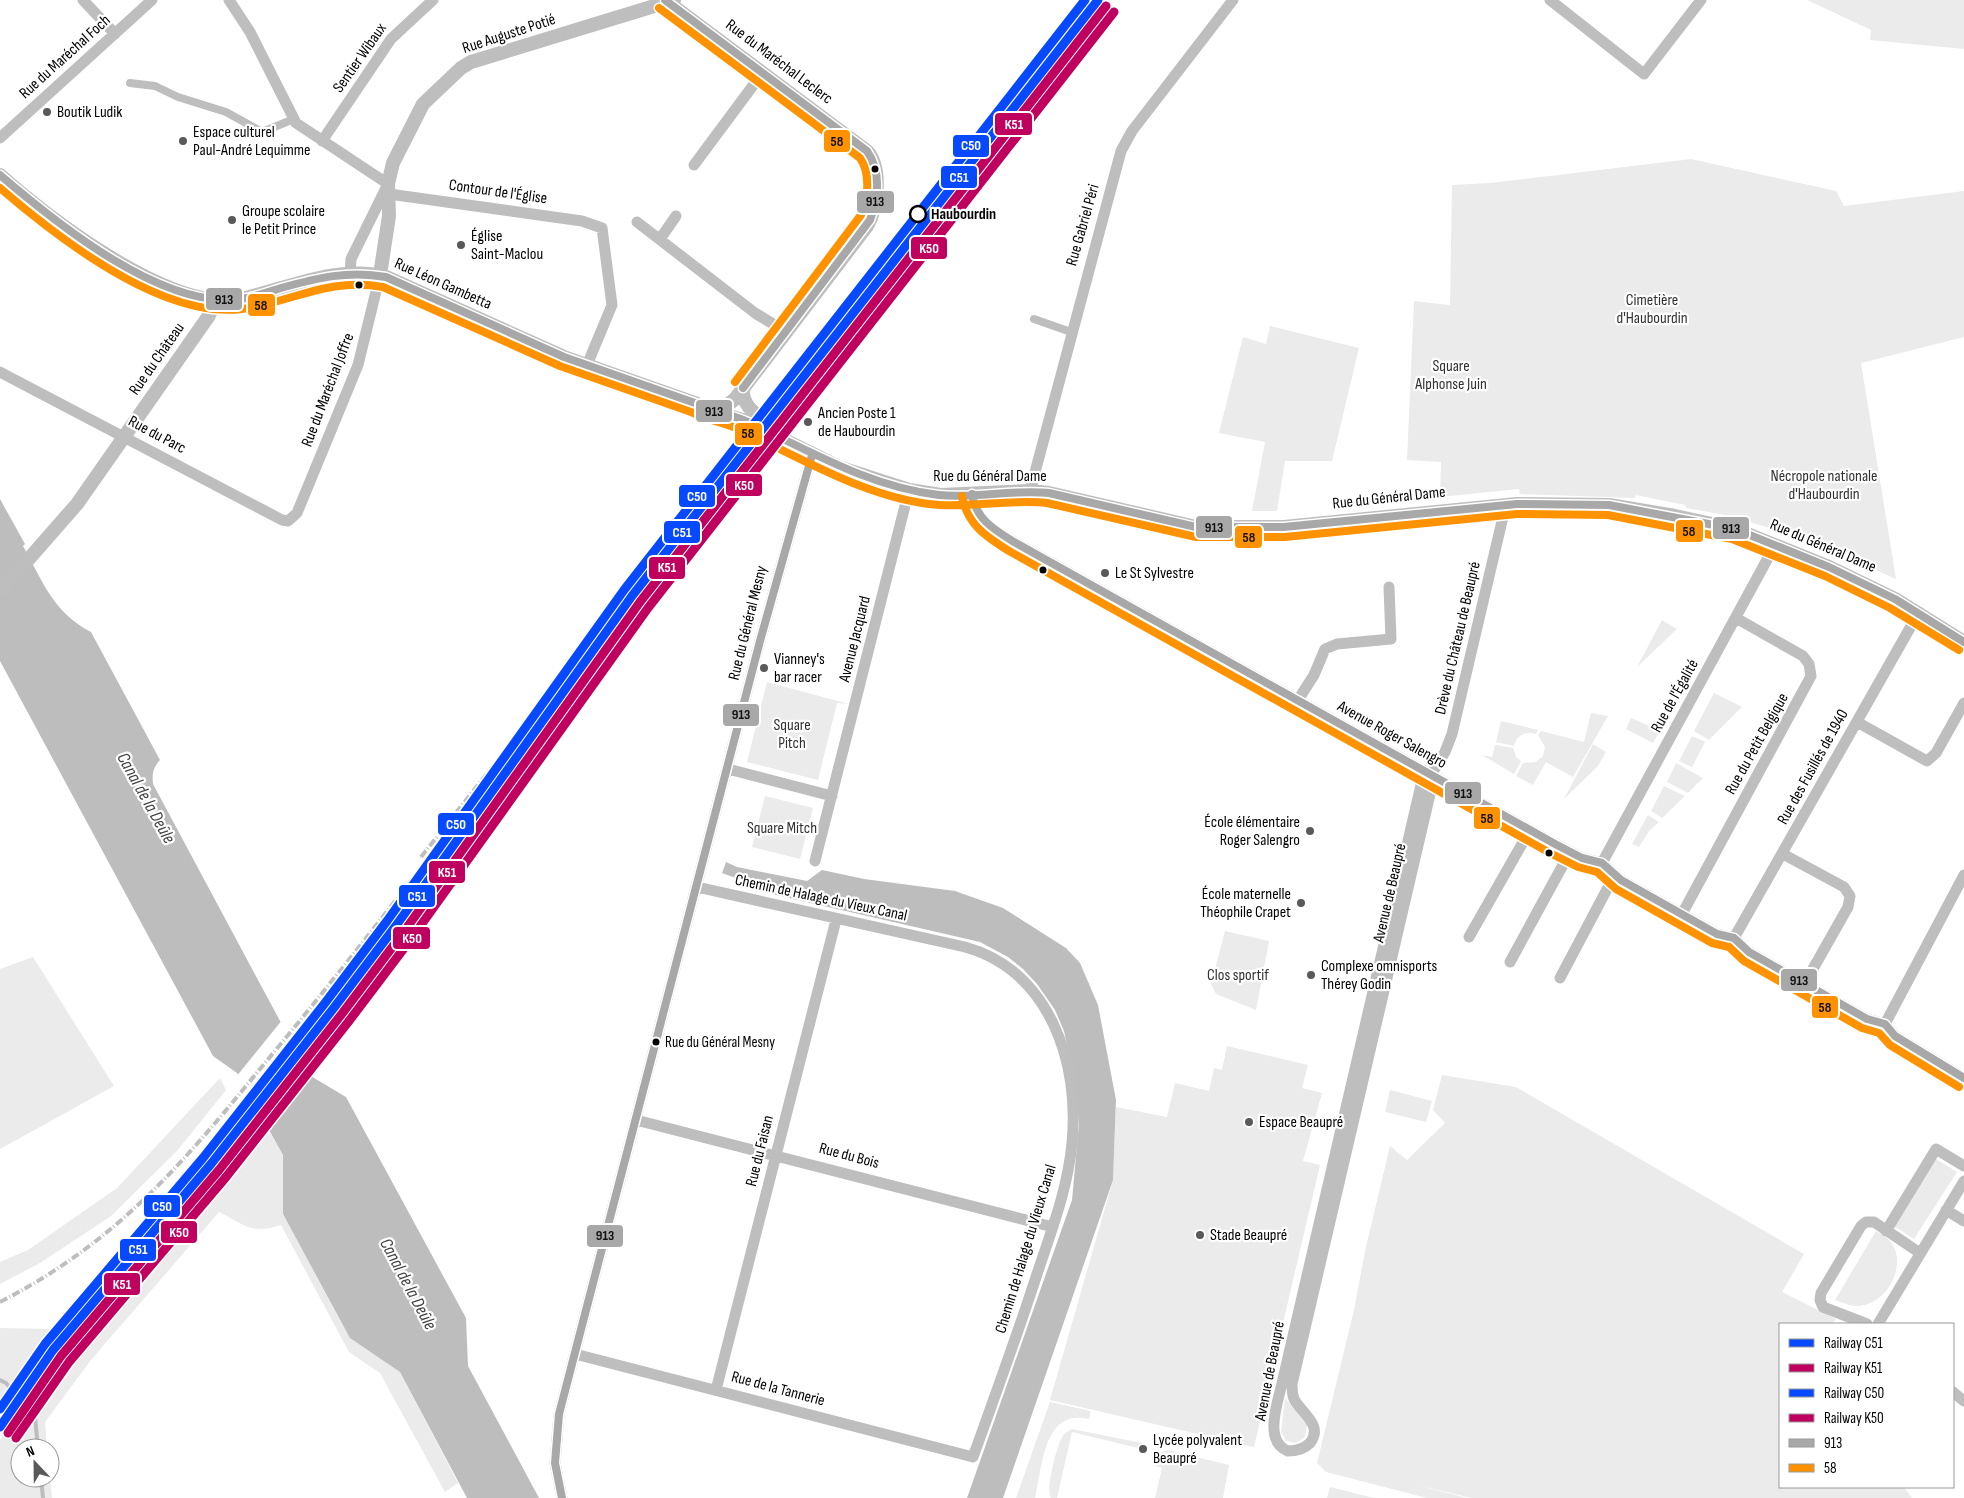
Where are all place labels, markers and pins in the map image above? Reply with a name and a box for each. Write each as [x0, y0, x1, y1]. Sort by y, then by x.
place label: Boutik Ludik [57, 103, 122, 122]
marker: Boutik Ludik [41, 106, 53, 118]
place label: Espace culturel Paul-André Lequimme [193, 123, 310, 160]
marker: Espace culturel Paul-André Lequimme [177, 135, 189, 147]
unlabelled marker [870, 164, 880, 174]
place label: Groupe scolaire le Petit Prince [242, 202, 325, 239]
marker: Haubourdin [909, 205, 927, 223]
place label: Haubourdin [931, 205, 996, 224]
marker: Groupe scolaire le Petit Prince [226, 214, 238, 226]
place label: Église Saint-Maclou [471, 227, 543, 264]
marker: Église Saint-Maclou [455, 239, 467, 251]
unlabelled marker [354, 280, 364, 290]
place label: Ancien Poste 1 de Haubourdin [817, 404, 896, 441]
marker: Ancien Poste 1 de Haubourdin [802, 416, 814, 428]
place label: Le St Sylvestre [1115, 564, 1194, 583]
unlabelled marker [1038, 565, 1048, 575]
marker: Le St Sylvestre [1099, 567, 1111, 579]
place label: Vianney's bar racer [774, 650, 825, 687]
marker: Vianney's bar racer [758, 662, 770, 674]
place label: École élémentaire Roger Salengro [1204, 813, 1300, 850]
marker: École élémentaire Roger Salengro [1304, 825, 1316, 837]
unlabelled marker [1544, 848, 1554, 858]
place label: École maternelle Théophile Crapet [1200, 885, 1291, 922]
marker: École maternelle Théophile Crapet [1295, 897, 1307, 909]
place label: Complexe omnisports Thérey Godin [1321, 957, 1437, 994]
marker: Complexe omnisports Thérey Godin [1305, 969, 1317, 981]
place label: Rue du Général Mesny [665, 1033, 775, 1052]
marker: Rue du Général Mesny [651, 1037, 661, 1047]
place label: Espace Beaupré [1259, 1113, 1343, 1132]
marker: Espace Beaupré [1243, 1116, 1255, 1128]
place label: Stade Beaupré [1210, 1226, 1287, 1245]
marker: Stade Beaupré [1194, 1229, 1206, 1241]
place label: Lycée polyvalent Beaupré [1153, 1431, 1242, 1468]
marker: Lycée polyvalent Beaupré [1137, 1443, 1149, 1455]

